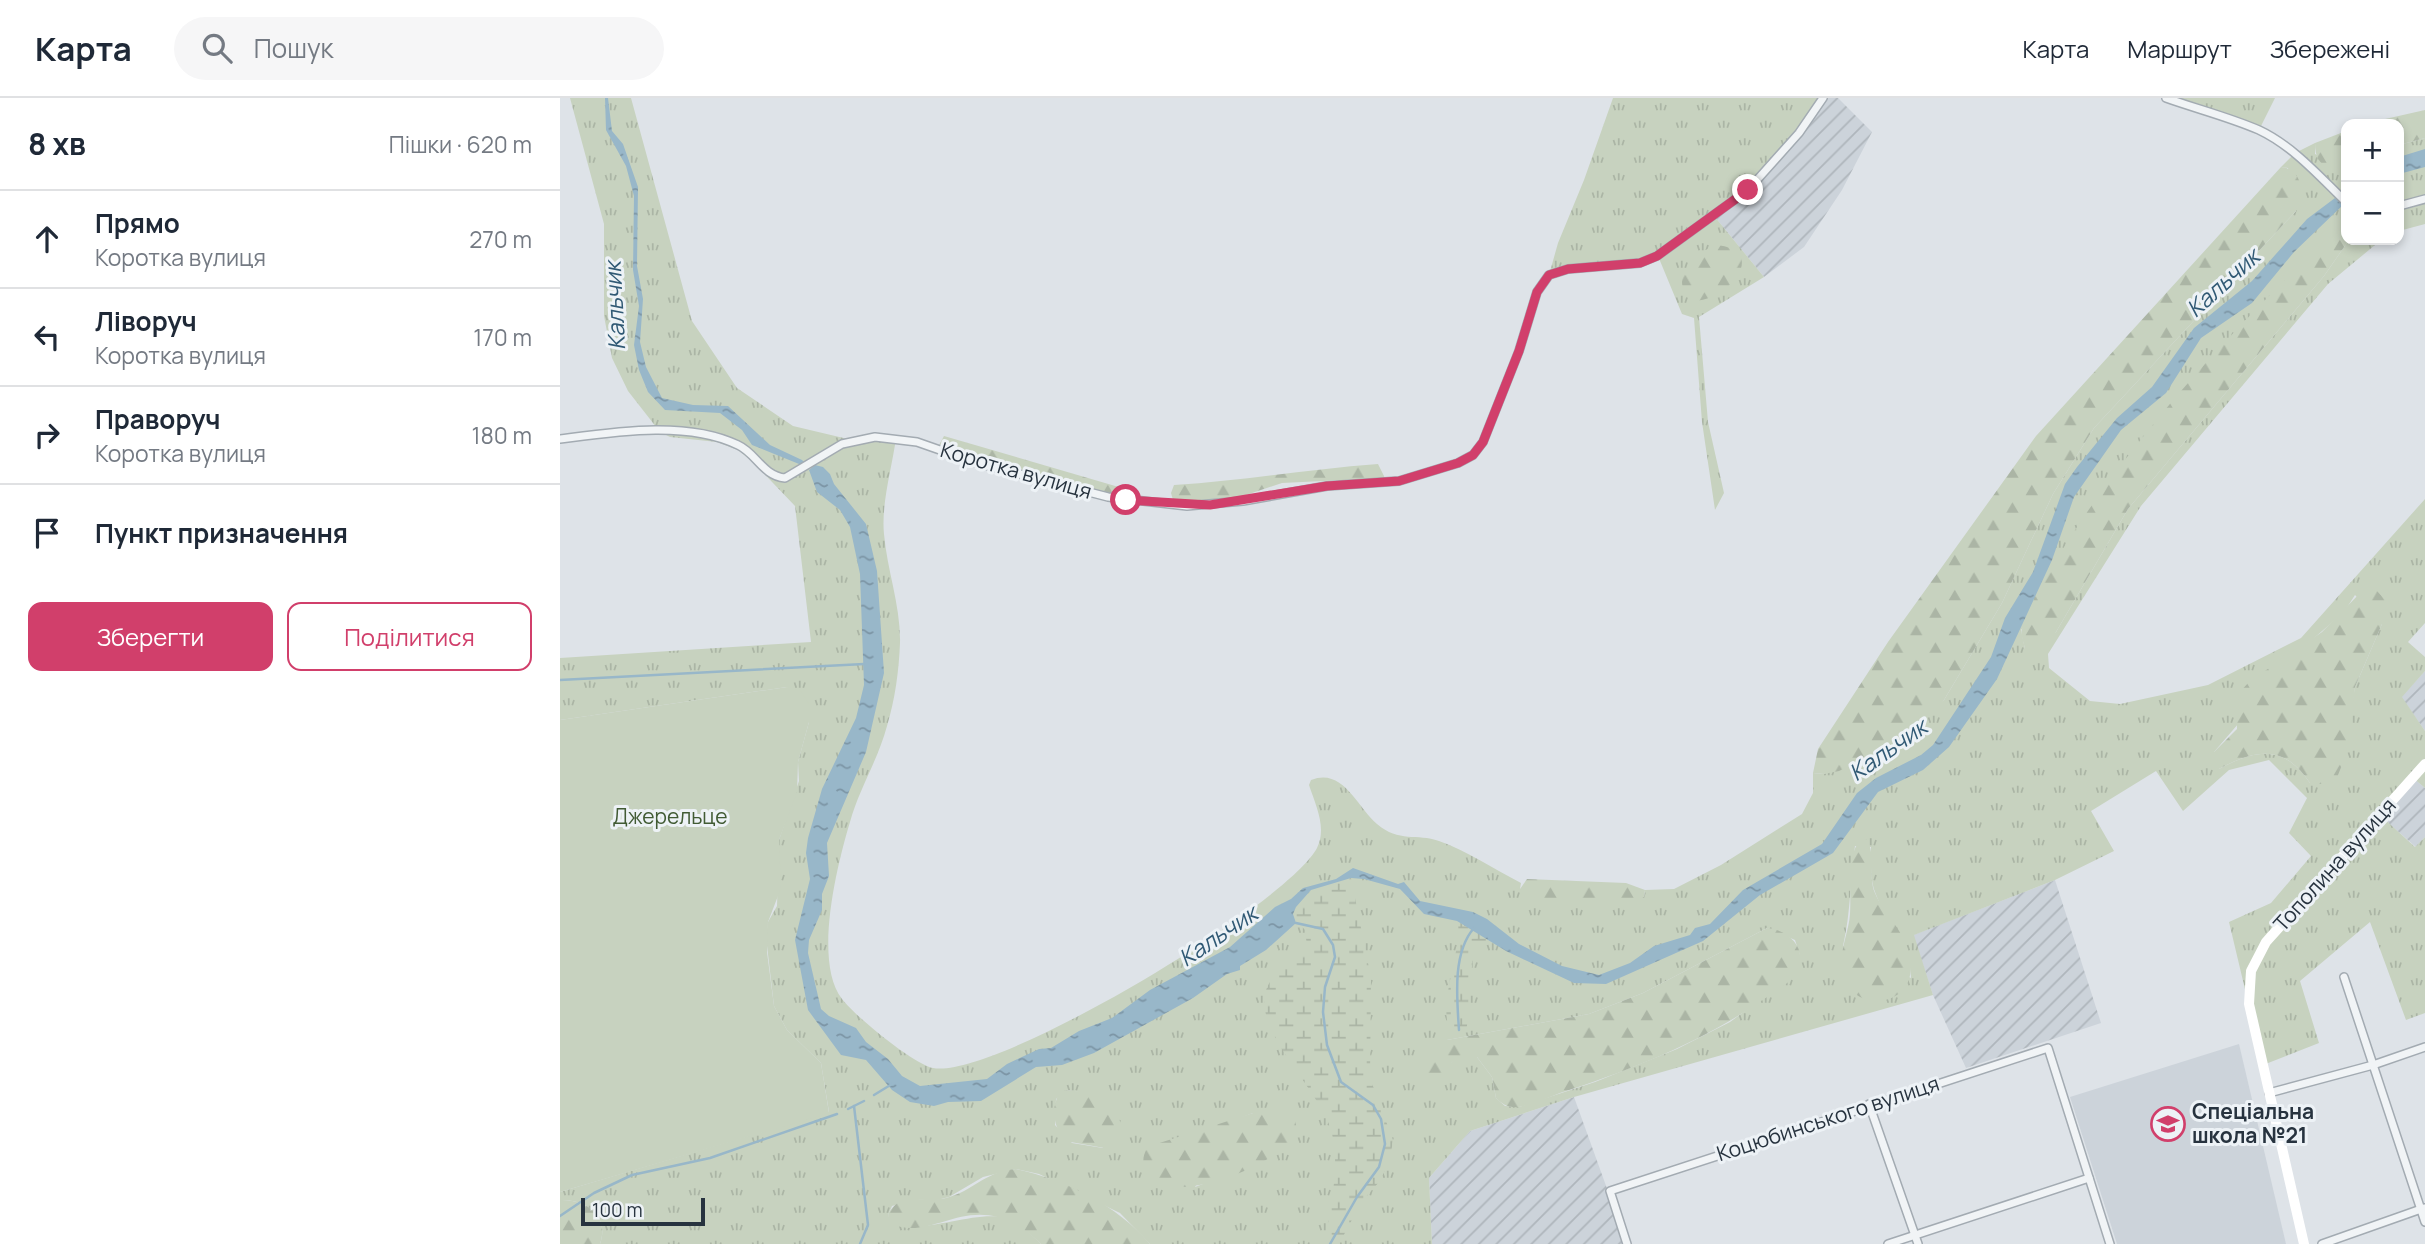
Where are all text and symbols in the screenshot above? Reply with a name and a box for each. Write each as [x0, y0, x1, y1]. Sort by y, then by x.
search box [174, 17, 664, 80]
text: Карта [35, 26, 132, 71]
icon: search [198, 29, 236, 67]
text: Пошук [254, 30, 334, 66]
text: Карта [2023, 32, 2089, 65]
text: Маршрут [2127, 32, 2232, 65]
text: Збережені [2270, 32, 2390, 65]
map controls [2341, 119, 2404, 245]
button: + [2341, 119, 2404, 182]
text: 8 хв [28, 123, 86, 164]
text: Пішки · 620 m [389, 128, 532, 160]
route end [1732, 174, 1763, 205]
button: − [2341, 182, 2404, 245]
text: Прямо [95, 205, 180, 241]
icon: ahead [28, 220, 66, 258]
text: 270 m [469, 223, 532, 255]
water label: Кальчик [2179, 238, 2269, 324]
text: Коротка вулиця [95, 241, 266, 273]
water label: Кальчик [596, 257, 632, 351]
text: Ліворуч [95, 303, 197, 339]
icon: left [28, 318, 66, 356]
text: 170 m [473, 321, 532, 353]
text: Коротка вулиця [95, 339, 266, 371]
text: Праворуч [95, 401, 220, 437]
icon: right [28, 416, 66, 454]
text: 180 m [472, 419, 532, 451]
street label: Коротка вулиця [937, 435, 1095, 505]
text: Коротка вулиця [95, 437, 266, 469]
route start [1110, 484, 1141, 515]
icon: arrive [28, 514, 66, 552]
text: Пункт призначення [95, 515, 348, 551]
button: Зберегти [28, 602, 273, 671]
button: Поділитися [287, 602, 532, 671]
water label: Кальчик [1842, 709, 1936, 788]
street label: Тополина вулиця [2267, 792, 2402, 937]
park label: Джерельце [613, 802, 727, 830]
water label: Кальчик [1172, 895, 1266, 973]
street label: Коцюбинського вулиця [1713, 1069, 1943, 1167]
place label: Спеціальна школа №21 [2192, 1097, 2314, 1149]
school or university icon: Спеціальна школа №21 [2149, 1105, 2187, 1143]
scale bar [581, 1195, 705, 1227]
text: 100 m [592, 1197, 643, 1223]

